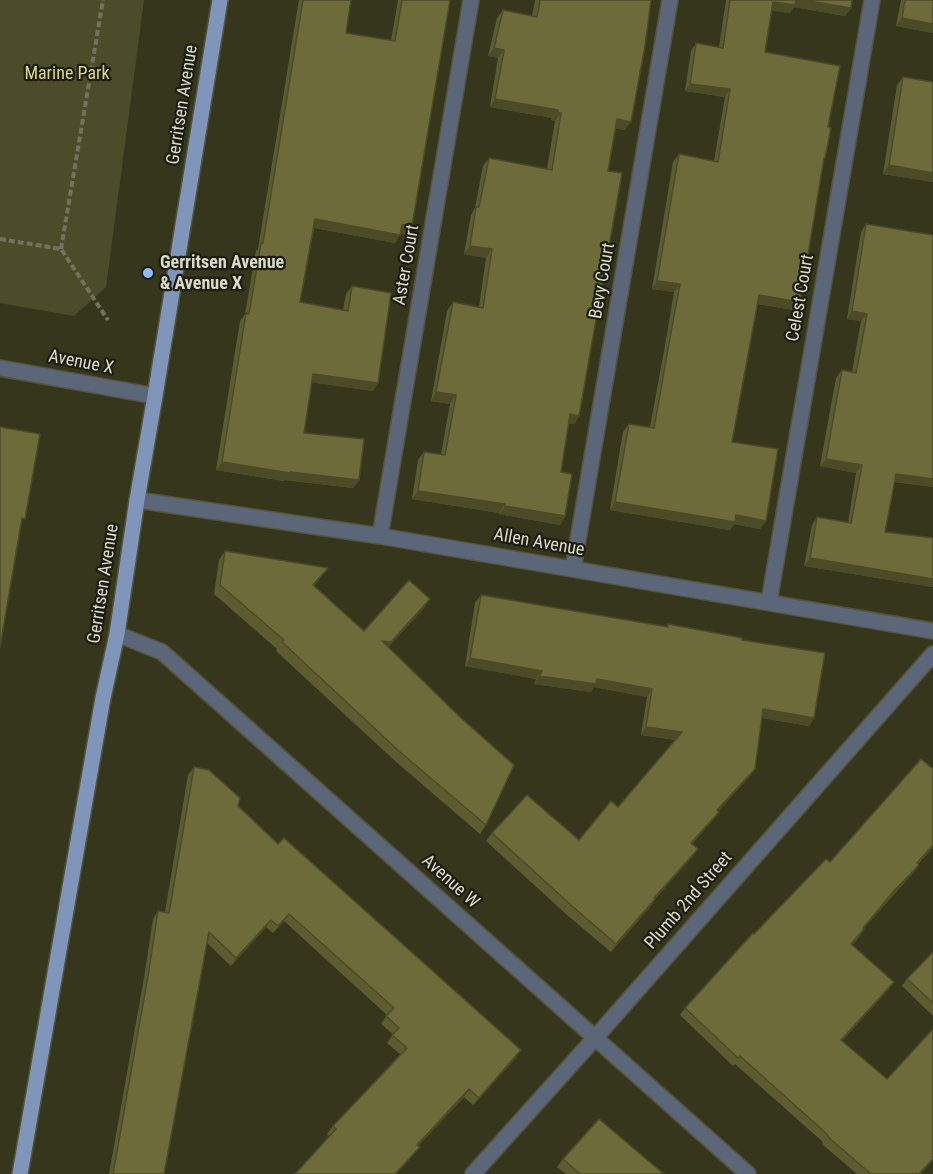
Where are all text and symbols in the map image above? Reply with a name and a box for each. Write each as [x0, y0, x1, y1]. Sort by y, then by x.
street label: Gerritsen Avenue [163, 44, 203, 166]
park label: Marine Park [24, 63, 110, 85]
street label: Aster Court [389, 223, 425, 307]
street label: Bevy Court [586, 241, 620, 321]
place label: Gerritsen Avenue & Avenue X [160, 252, 284, 294]
street label: Celest Court [783, 253, 819, 343]
marker: Gerritsen Avenue & Avenue X [141, 266, 155, 280]
street label: Avenue X [47, 346, 115, 380]
street label: Gerritsen Avenue [84, 523, 124, 645]
street label: Allen Avenue [492, 524, 586, 562]
street label: Plumb 2nd Street [641, 848, 737, 954]
street label: Avenue W [417, 851, 483, 913]

